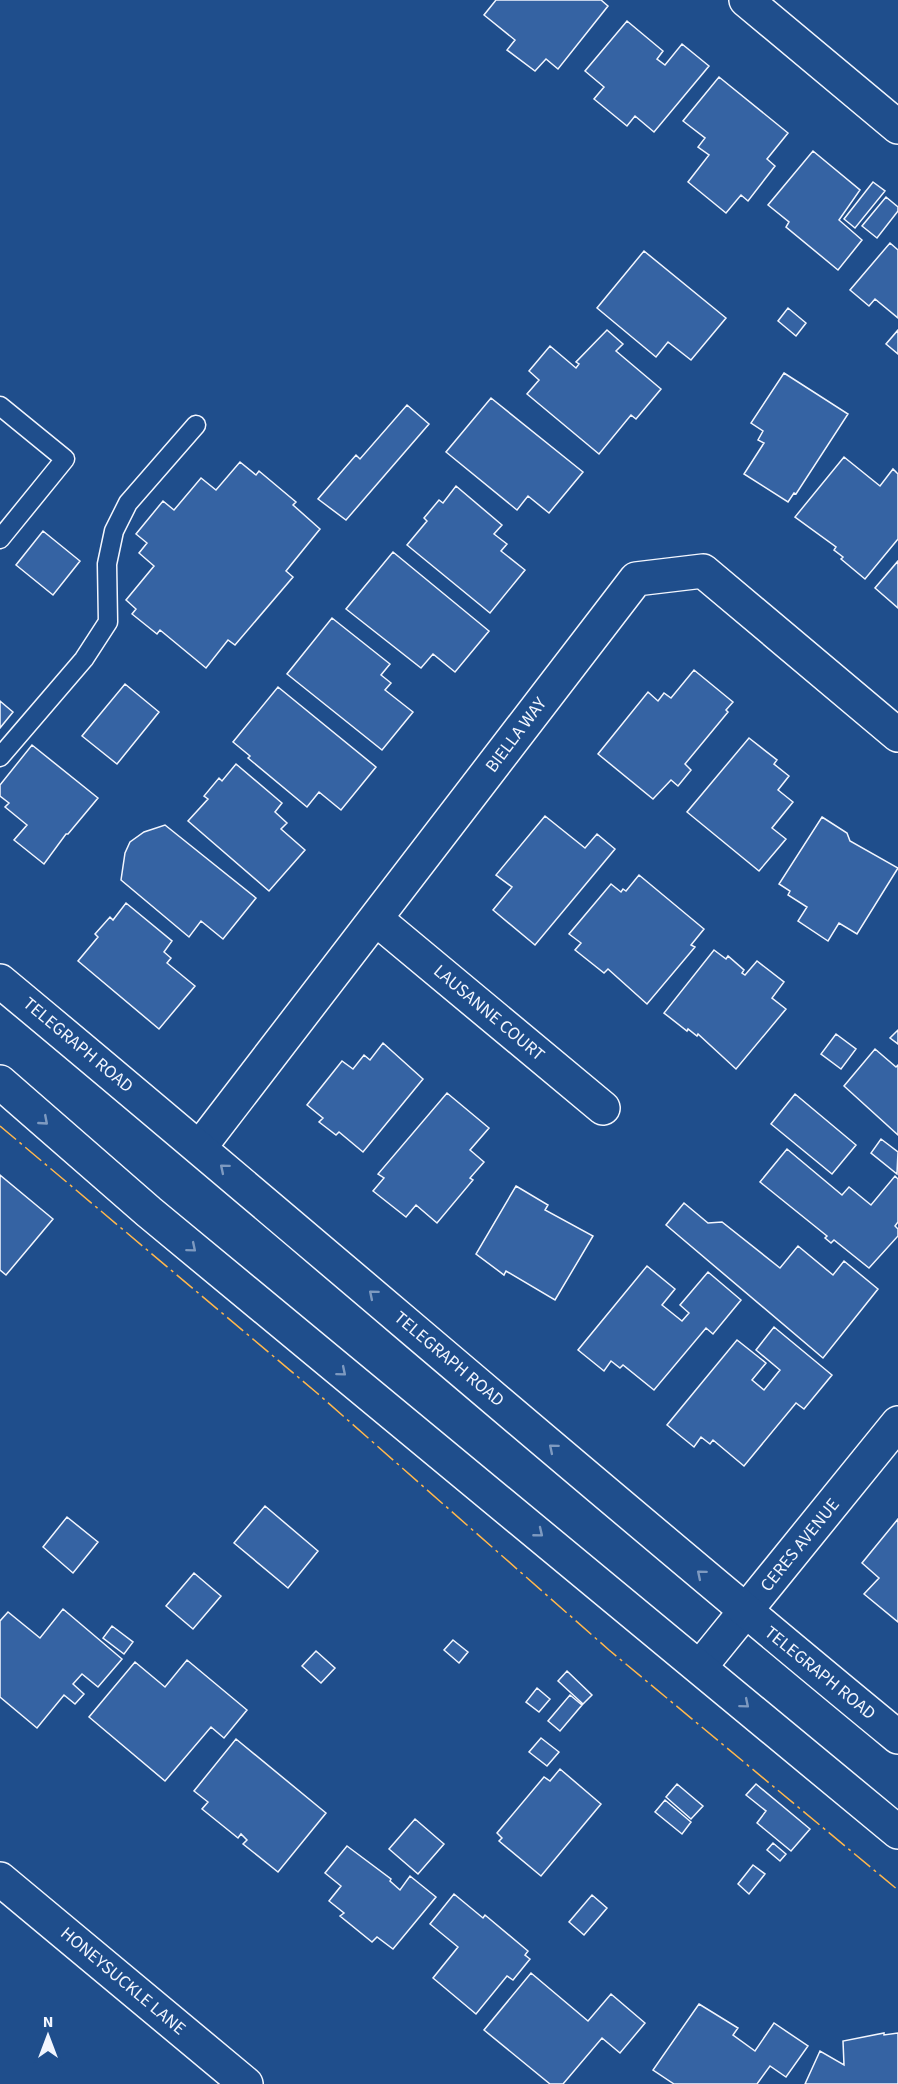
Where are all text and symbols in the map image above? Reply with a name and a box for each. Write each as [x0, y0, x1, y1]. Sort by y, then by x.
street label: BIELLA WAY [480, 692, 553, 778]
street label: LAUSANNE COURT [428, 959, 550, 1067]
street label: TELEGRAPH ROAD [18, 991, 138, 1099]
one-way arrow [37, 1113, 48, 1124]
one-way arrow [220, 1164, 231, 1175]
one-way arrow [185, 1240, 196, 1251]
one-way arrow [369, 1290, 380, 1301]
street label: TELEGRAPH ROAD [389, 1305, 509, 1413]
one-way arrow [336, 1364, 347, 1375]
one-way arrow [549, 1444, 560, 1455]
street label: CERES AVENUE [754, 1493, 846, 1597]
one-way arrow [532, 1526, 543, 1537]
one-way arrow [697, 1571, 708, 1582]
street label: TELEGRAPH ROAD [759, 1620, 881, 1726]
one-way arrow [738, 1697, 749, 1708]
street label: HONEYSUCKLE LANE [55, 1921, 191, 2041]
north arrow [18, 2006, 78, 2066]
text: N [43, 2011, 53, 2033]

